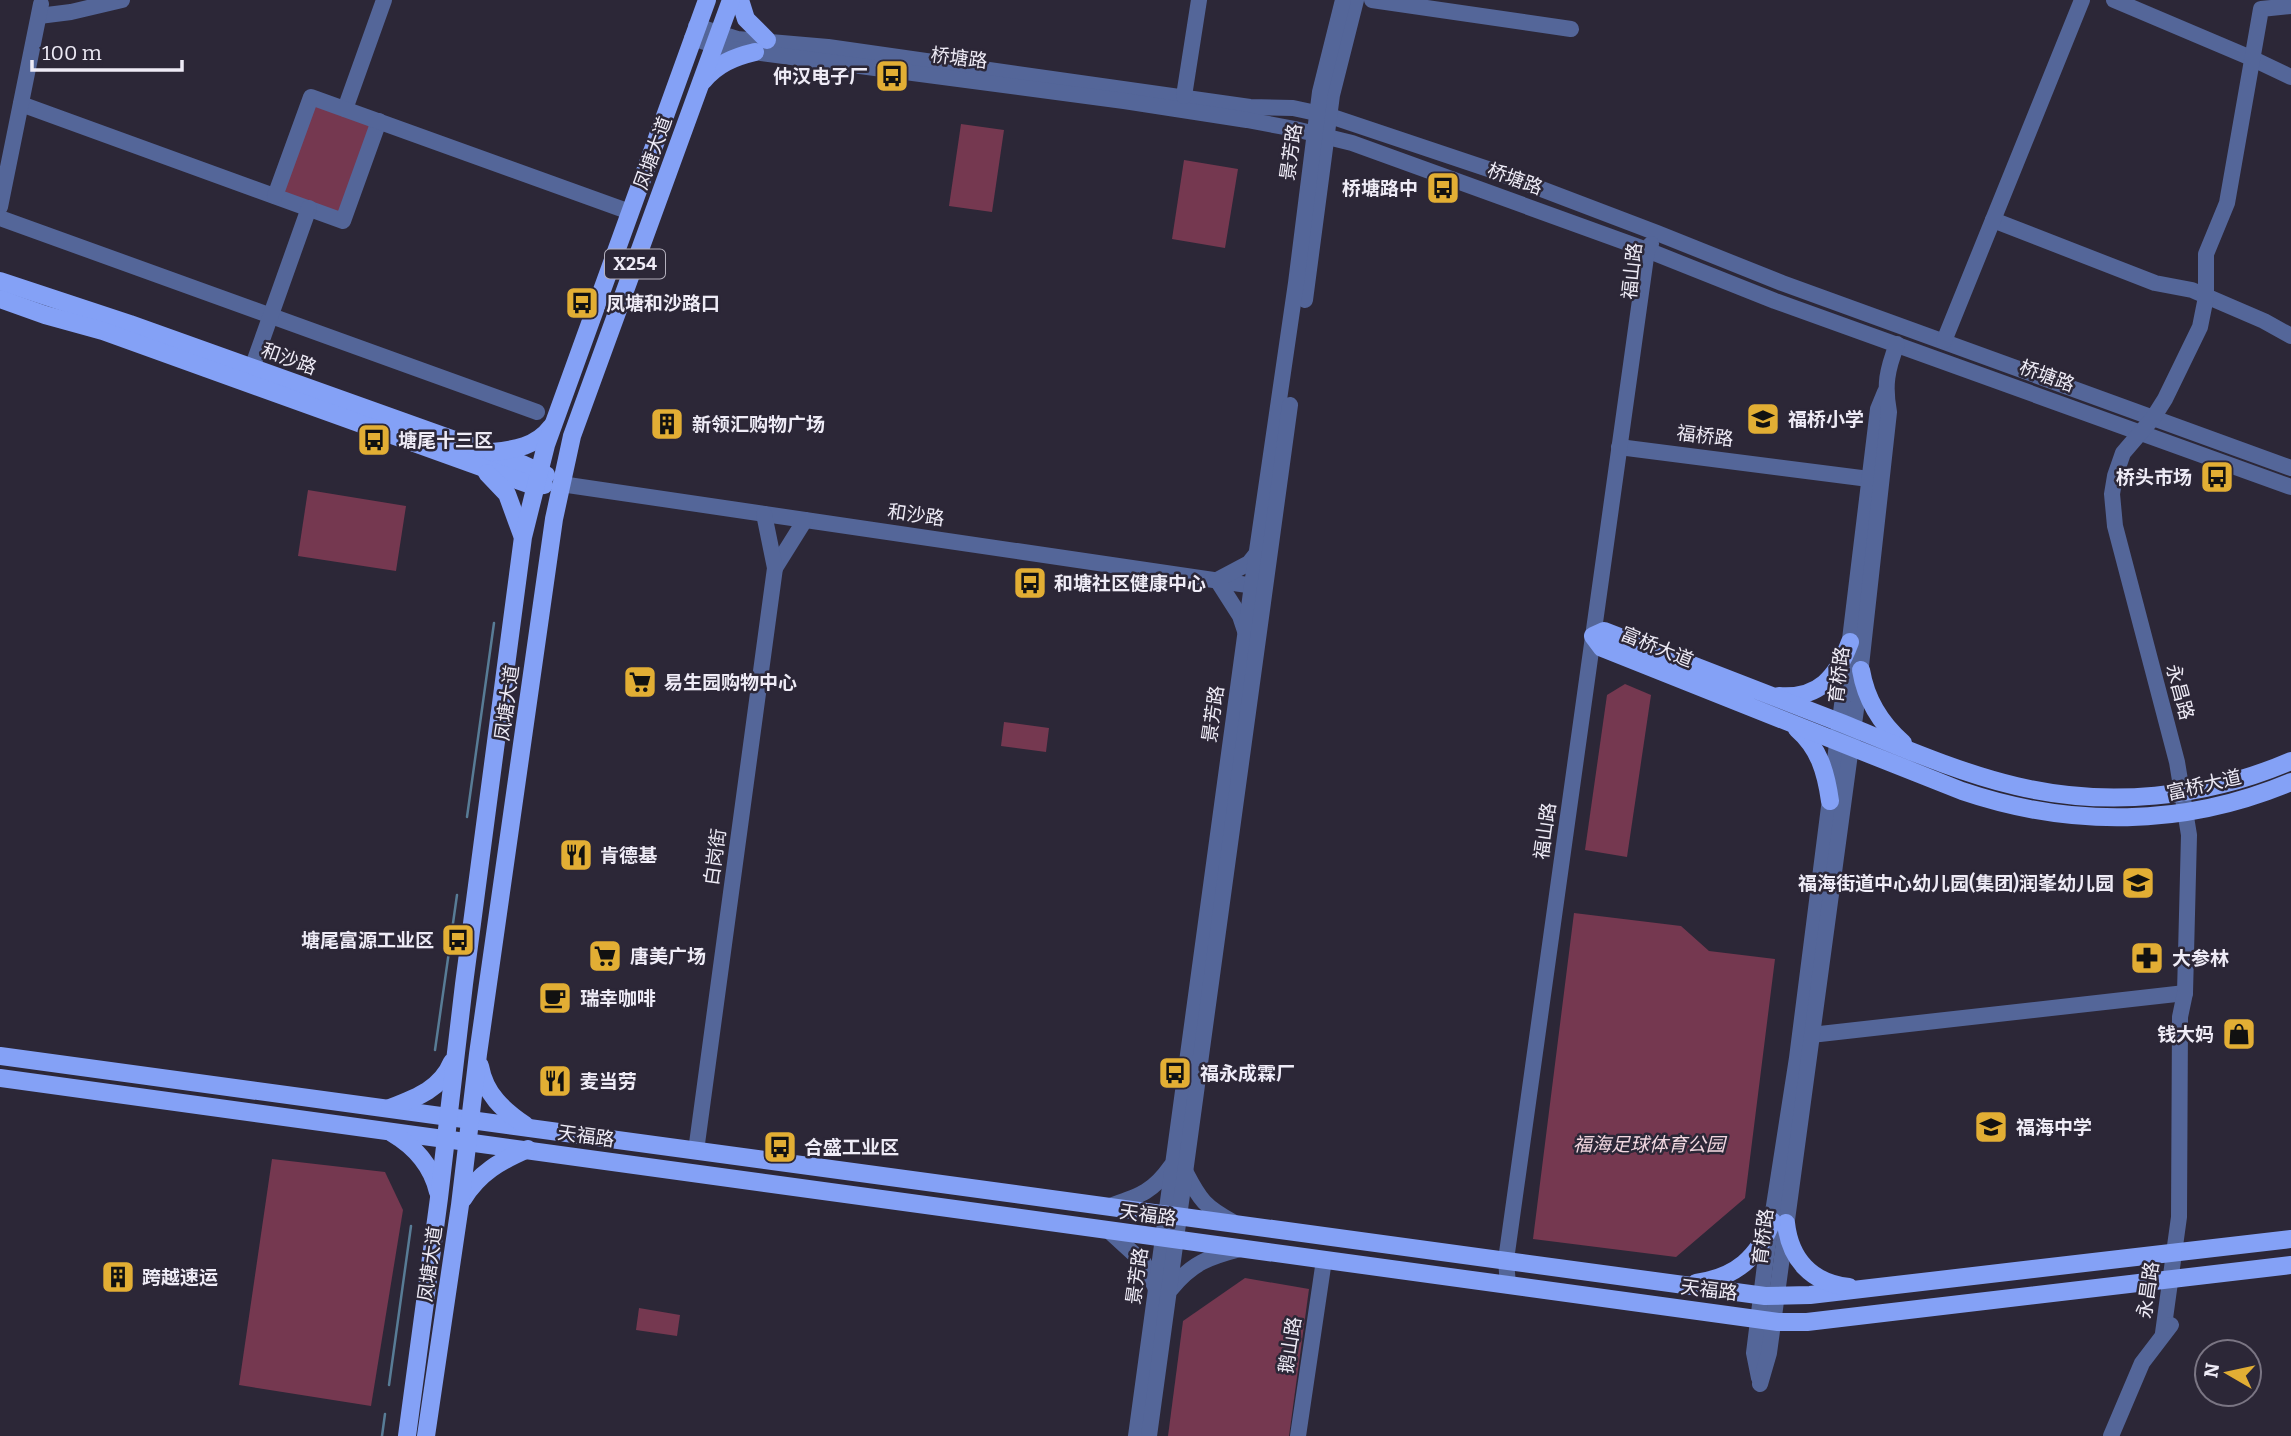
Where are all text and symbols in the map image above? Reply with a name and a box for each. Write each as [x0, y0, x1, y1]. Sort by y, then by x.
scale bar [32, 28, 182, 72]
text: 100 m [42, 40, 102, 66]
street label: 桥塘路 [929, 43, 989, 73]
bus stop icon: 仲汉电子厂 [873, 57, 911, 95]
place label: 仲汉电子厂 [773, 65, 868, 88]
street label: 凤塘大道 [629, 113, 677, 193]
street label: 景芳路 [1276, 122, 1306, 182]
street label: 桥塘路 [1484, 158, 1546, 200]
bus stop icon: 桥塘路中 [1424, 169, 1462, 207]
place label: 桥塘路中 [1342, 177, 1418, 200]
street label: 福山路 [1618, 241, 1646, 301]
road number: X254 [605, 250, 665, 278]
bus stop icon: 凤塘和沙路口 [563, 284, 601, 322]
place label: 凤塘和沙路口 [606, 292, 720, 315]
street label: 和沙路 [258, 338, 320, 380]
street label: 桥塘路 [2016, 355, 2078, 397]
school or university icon: 福桥小学 [1744, 400, 1782, 438]
building icon: 新领汇购物广场 [648, 405, 686, 443]
place label: 福桥小学 [1788, 408, 1864, 431]
place label: 新领汇购物广场 [692, 413, 825, 436]
bus stop icon: 塘尾十三区 [355, 421, 393, 459]
street label: 福桥路 [1675, 421, 1735, 451]
place label: 塘尾十三区 [398, 429, 493, 452]
bus stop icon: 桥头市场 [2198, 458, 2236, 496]
place label: 桥头市场 [2116, 466, 2192, 489]
street label: 和沙路 [886, 500, 946, 530]
bus stop icon: 和塘社区健康中心 [1011, 564, 1049, 602]
place label: 和塘社区健康中心 [1054, 572, 1206, 595]
street label: 富桥大道 [1617, 622, 1697, 672]
street label: 育桥路 [1824, 645, 1854, 705]
street label: 永昌路 [2162, 661, 2198, 723]
supermarket icon: 易生园购物中心 [621, 663, 659, 701]
street label: 凤塘大道 [490, 664, 524, 742]
place label: 易生园购物中心 [664, 671, 797, 694]
street label: 景芳路 [1198, 684, 1228, 744]
street label: 富桥大道 [2164, 765, 2244, 805]
street label: 福山路 [1530, 801, 1560, 861]
street label: 白岗街 [700, 827, 730, 887]
restaurant icon: 肯德基 [557, 836, 595, 874]
place label: 肯德基 [600, 844, 658, 867]
school or university icon: 福海街道中心幼儿园(集团)润峯幼儿园 [2119, 864, 2157, 902]
place label: 福海街道中心幼儿园(集团)润峯幼儿园 [1798, 872, 2114, 895]
bus stop icon: 塘尾富源工业区 [439, 921, 477, 959]
place label: 塘尾富源工业区 [301, 929, 434, 952]
supermarket icon: 唐美广场 [586, 937, 624, 975]
pharmacy icon: 大参林 [2128, 939, 2166, 977]
place label: 唐美广场 [630, 945, 706, 968]
place label: 大参林 [2172, 947, 2229, 970]
cafe icon: 瑞幸咖啡 [536, 979, 574, 1017]
place label: 瑞幸咖啡 [580, 987, 656, 1010]
shop icon: 钱大妈 [2220, 1015, 2258, 1053]
place label: 钱大妈 [2157, 1023, 2214, 1046]
bus stop icon: 福永成霖厂 [1156, 1054, 1194, 1092]
restaurant icon: 麦当劳 [536, 1062, 574, 1100]
place label: 福永成霖厂 [1200, 1062, 1295, 1085]
place label: 麦当劳 [580, 1070, 637, 1093]
school or university icon: 福海中学 [1972, 1108, 2010, 1146]
place label: 福海中学 [2016, 1116, 2092, 1139]
street label: 天福路 [556, 1121, 616, 1151]
bus stop icon: 合盛工业区 [761, 1128, 799, 1166]
park label: 福海足球体育公园 [1573, 1133, 1728, 1156]
place label: 合盛工业区 [804, 1136, 899, 1159]
street label: 天福路 [1118, 1200, 1178, 1230]
street label: 育桥路 [1748, 1207, 1778, 1267]
street label: 凤塘大道 [413, 1225, 447, 1303]
street label: 景芳路 [1122, 1246, 1152, 1306]
building icon: 跨越速运 [99, 1258, 137, 1296]
street label: 永昌路 [2133, 1260, 2163, 1320]
place label: 跨越速运 [142, 1266, 218, 1289]
street label: 天福路 [1679, 1275, 1739, 1305]
street label: 鹅山路 [1274, 1315, 1306, 1375]
north arrow [2193, 1338, 2263, 1408]
text: N [2199, 1361, 2224, 1379]

